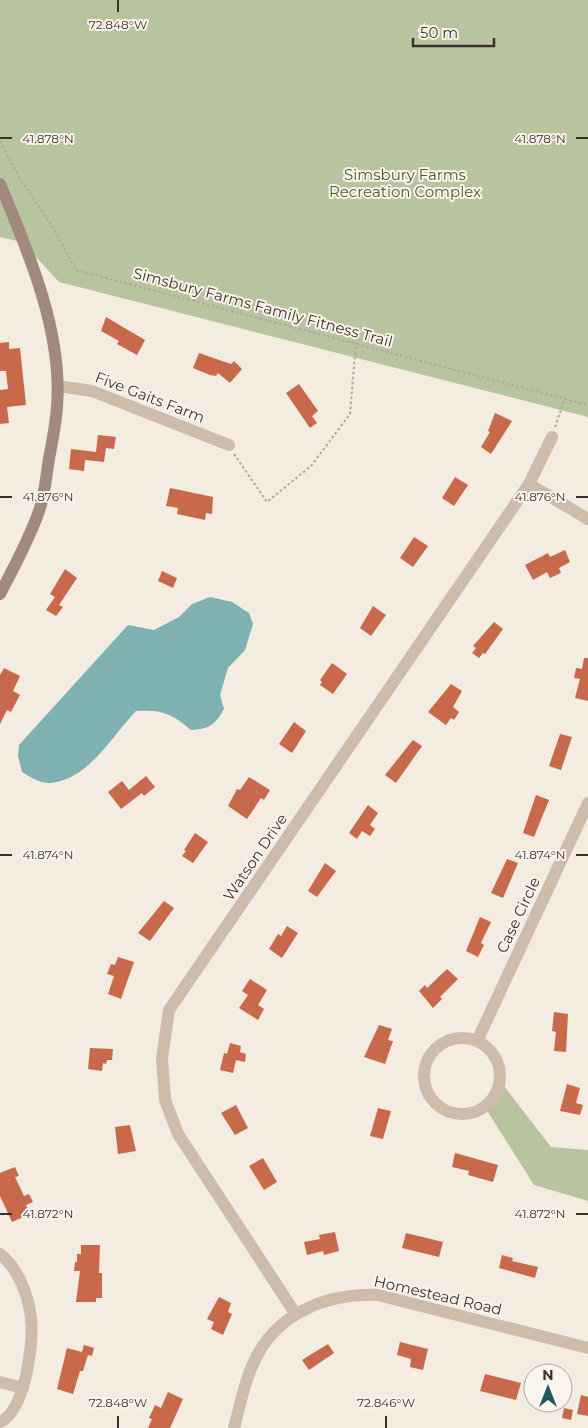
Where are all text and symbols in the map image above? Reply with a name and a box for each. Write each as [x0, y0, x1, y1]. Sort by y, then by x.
scale bar [413, 15, 494, 47]
text: 72.848°W [89, 17, 147, 32]
text: 50 m [420, 23, 458, 42]
text: 41.878°N [22, 131, 74, 146]
text: 41.878°N [514, 131, 566, 146]
park label: Simsbury Farms Recreation Complex [329, 165, 481, 201]
street label: Simsbury Farms Family Fitness Trail [131, 263, 395, 351]
street label: Five Gaits Farm [92, 367, 208, 427]
text: 41.876°N [23, 489, 73, 504]
text: 41.876°N [515, 489, 565, 504]
street label: Watson Drive [219, 810, 291, 904]
text: 41.874°N [23, 847, 73, 862]
text: 41.874°N [515, 847, 565, 862]
street label: Case Circle [492, 874, 544, 956]
text: 41.872°N [23, 1206, 73, 1221]
text: 41.872°N [515, 1206, 565, 1221]
street label: Homestead Road [372, 1271, 504, 1319]
north arrow [523, 1363, 573, 1413]
text: N [542, 1366, 554, 1384]
text: 72.848°W [89, 1395, 147, 1410]
text: 72.846°W [357, 1395, 415, 1410]

